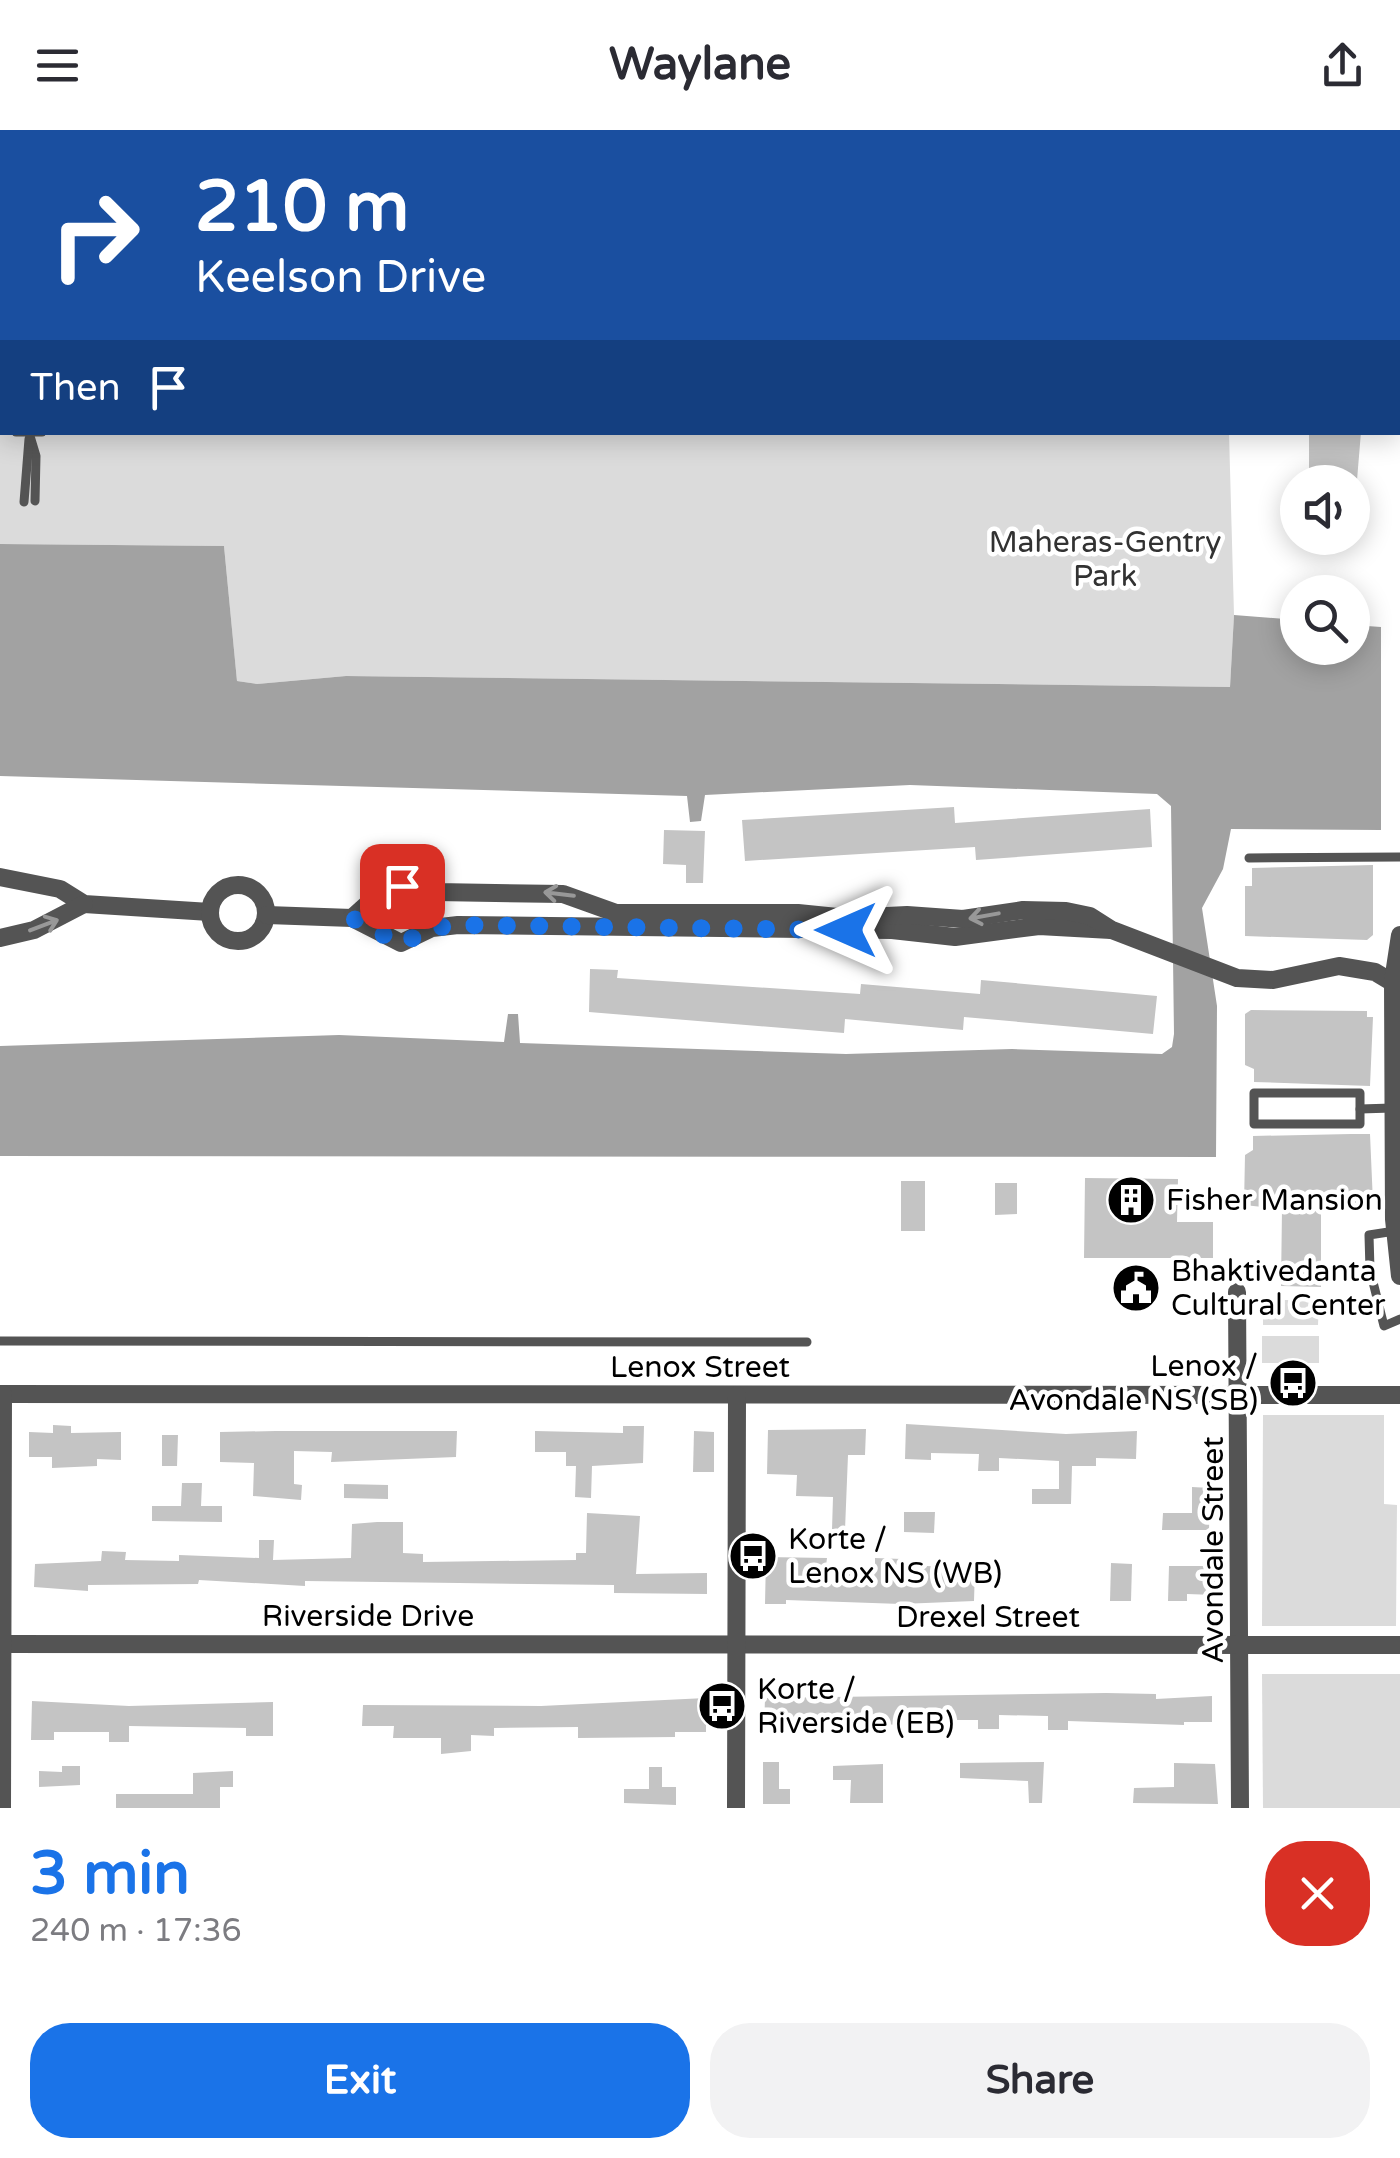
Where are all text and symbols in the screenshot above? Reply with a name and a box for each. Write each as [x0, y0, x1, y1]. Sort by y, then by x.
icon: menu [30, 38, 85, 93]
text: Waylane [609, 38, 791, 92]
icon: share [1315, 38, 1370, 93]
text: 210 m [195, 166, 409, 250]
icon: right [30, 170, 160, 300]
text: Keelson Drive [195, 251, 486, 305]
icon: arrive [141, 360, 196, 415]
text: Then [30, 365, 121, 411]
map controls [1280, 465, 1370, 665]
button: sound [1280, 465, 1370, 555]
park label: Maheras-Gentry Park [989, 524, 1221, 595]
button: search [1280, 575, 1370, 665]
pin [360, 844, 445, 929]
icon: arrive [375, 859, 430, 914]
position arrow [794, 878, 898, 982]
one-way arrow [544, 884, 576, 903]
one-way arrow [969, 907, 1001, 926]
one-way arrow [27, 915, 58, 933]
building icon: Fisher Mansion [1105, 1174, 1157, 1226]
place label: Fisher Mansion [1166, 1182, 1383, 1219]
place label: Bhaktivedanta Cultural Center [1171, 1253, 1386, 1324]
public building icon: Bhaktivedanta Cultural Center [1110, 1262, 1162, 1314]
place label: Lenox / Avondale NS (SB) [1009, 1348, 1258, 1419]
street label: Lenox Street [610, 1349, 790, 1386]
bus stop icon: Lenox / Avondale NS (SB) [1267, 1357, 1319, 1409]
street label: Avondale Street [1195, 1436, 1232, 1664]
place label: Korte / Lenox NS (WB) [788, 1521, 1002, 1592]
bus stop icon: Korte / Lenox NS (WB) [727, 1530, 779, 1582]
street label: Riverside Drive [262, 1598, 474, 1635]
street label: Drexel Street [896, 1599, 1080, 1636]
place label: Korte / Riverside (EB) [757, 1671, 954, 1742]
bus stop icon: Korte / Riverside (EB) [696, 1680, 748, 1732]
text: 3 min [30, 1838, 190, 1910]
button: close [1265, 1841, 1370, 1946]
text: 240 m · 17:36 [30, 1912, 242, 1950]
button: Exit [30, 2023, 690, 2138]
button: Share [710, 2023, 1370, 2138]

